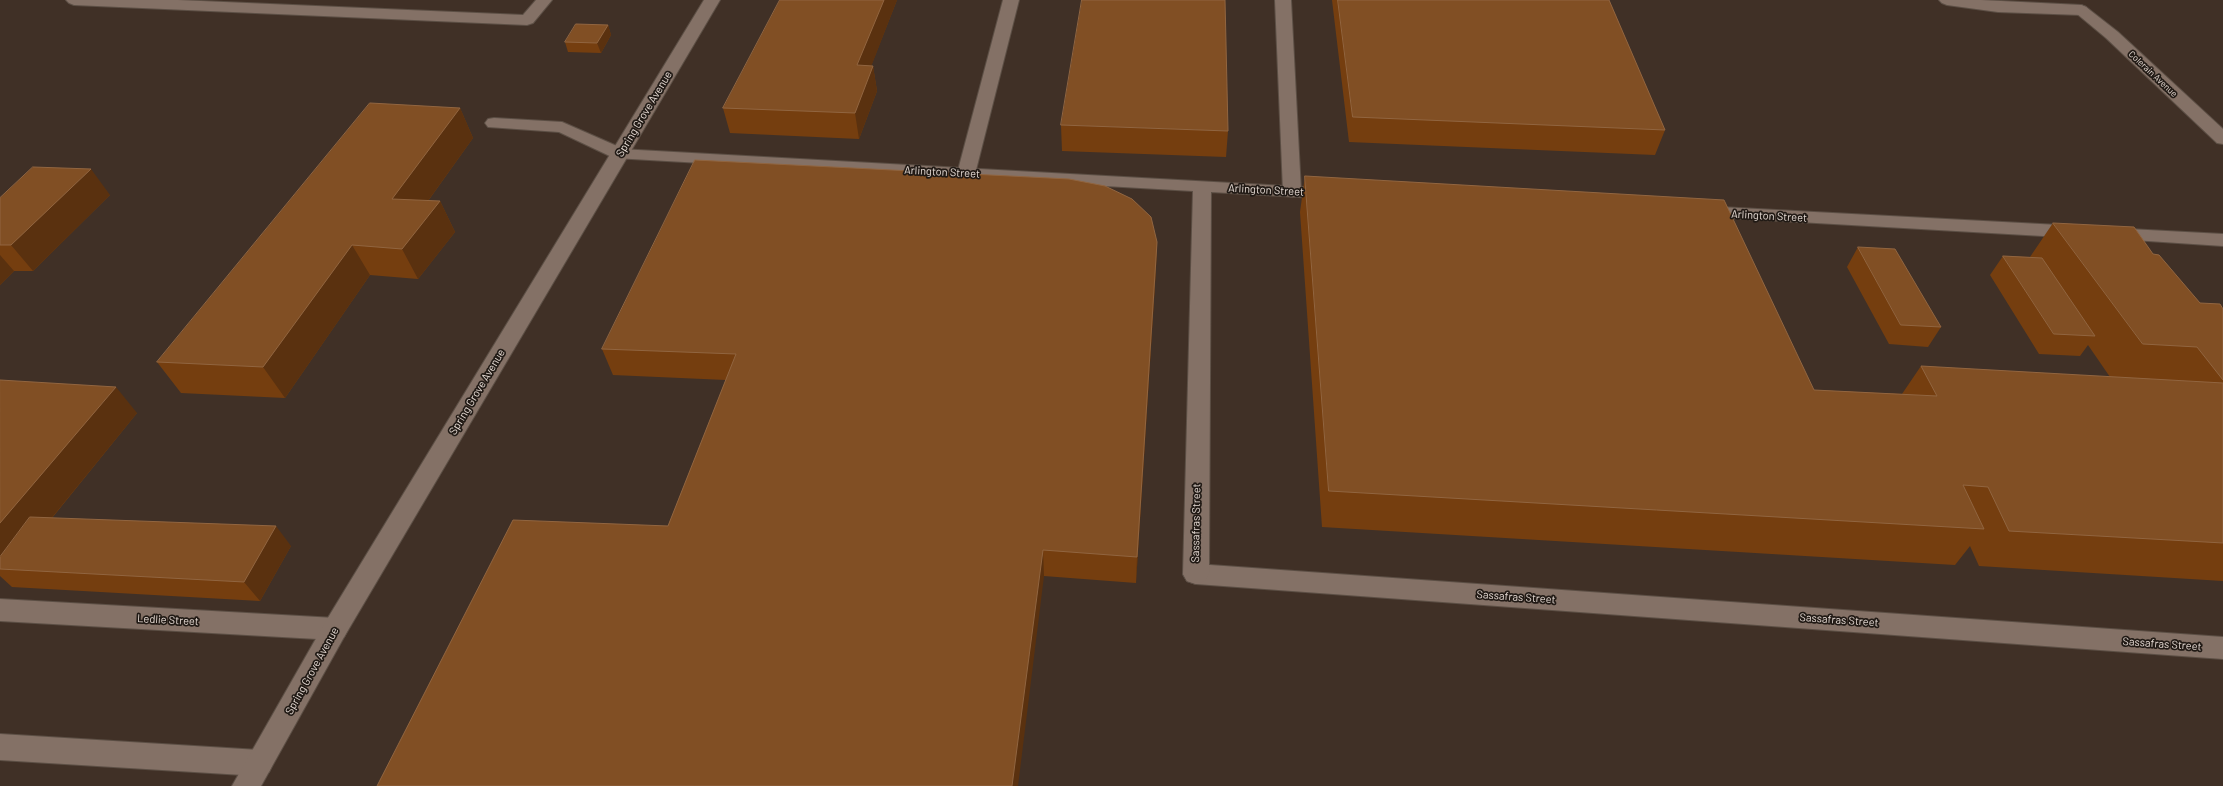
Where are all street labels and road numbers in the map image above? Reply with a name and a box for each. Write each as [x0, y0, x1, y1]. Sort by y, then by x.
street label: Colerain Avenue [2126, 49, 2180, 99]
street label: Spring Grove Avenue [613, 69, 675, 159]
street label: Arlington Street [904, 163, 980, 181]
street label: Arlington Street [1228, 181, 1304, 199]
street label: Arlington Street [1731, 207, 1807, 225]
street label: Spring Grove Avenue [446, 347, 508, 437]
street label: Sassafras Street [1189, 483, 1203, 563]
street label: Sassafras Street [1476, 588, 1556, 606]
street label: Sassafras Street [1799, 611, 1879, 629]
street label: Ledlie Street [137, 612, 199, 628]
street label: Spring Grove Avenue [283, 625, 341, 717]
street label: Sassafras Street [2122, 635, 2202, 653]

